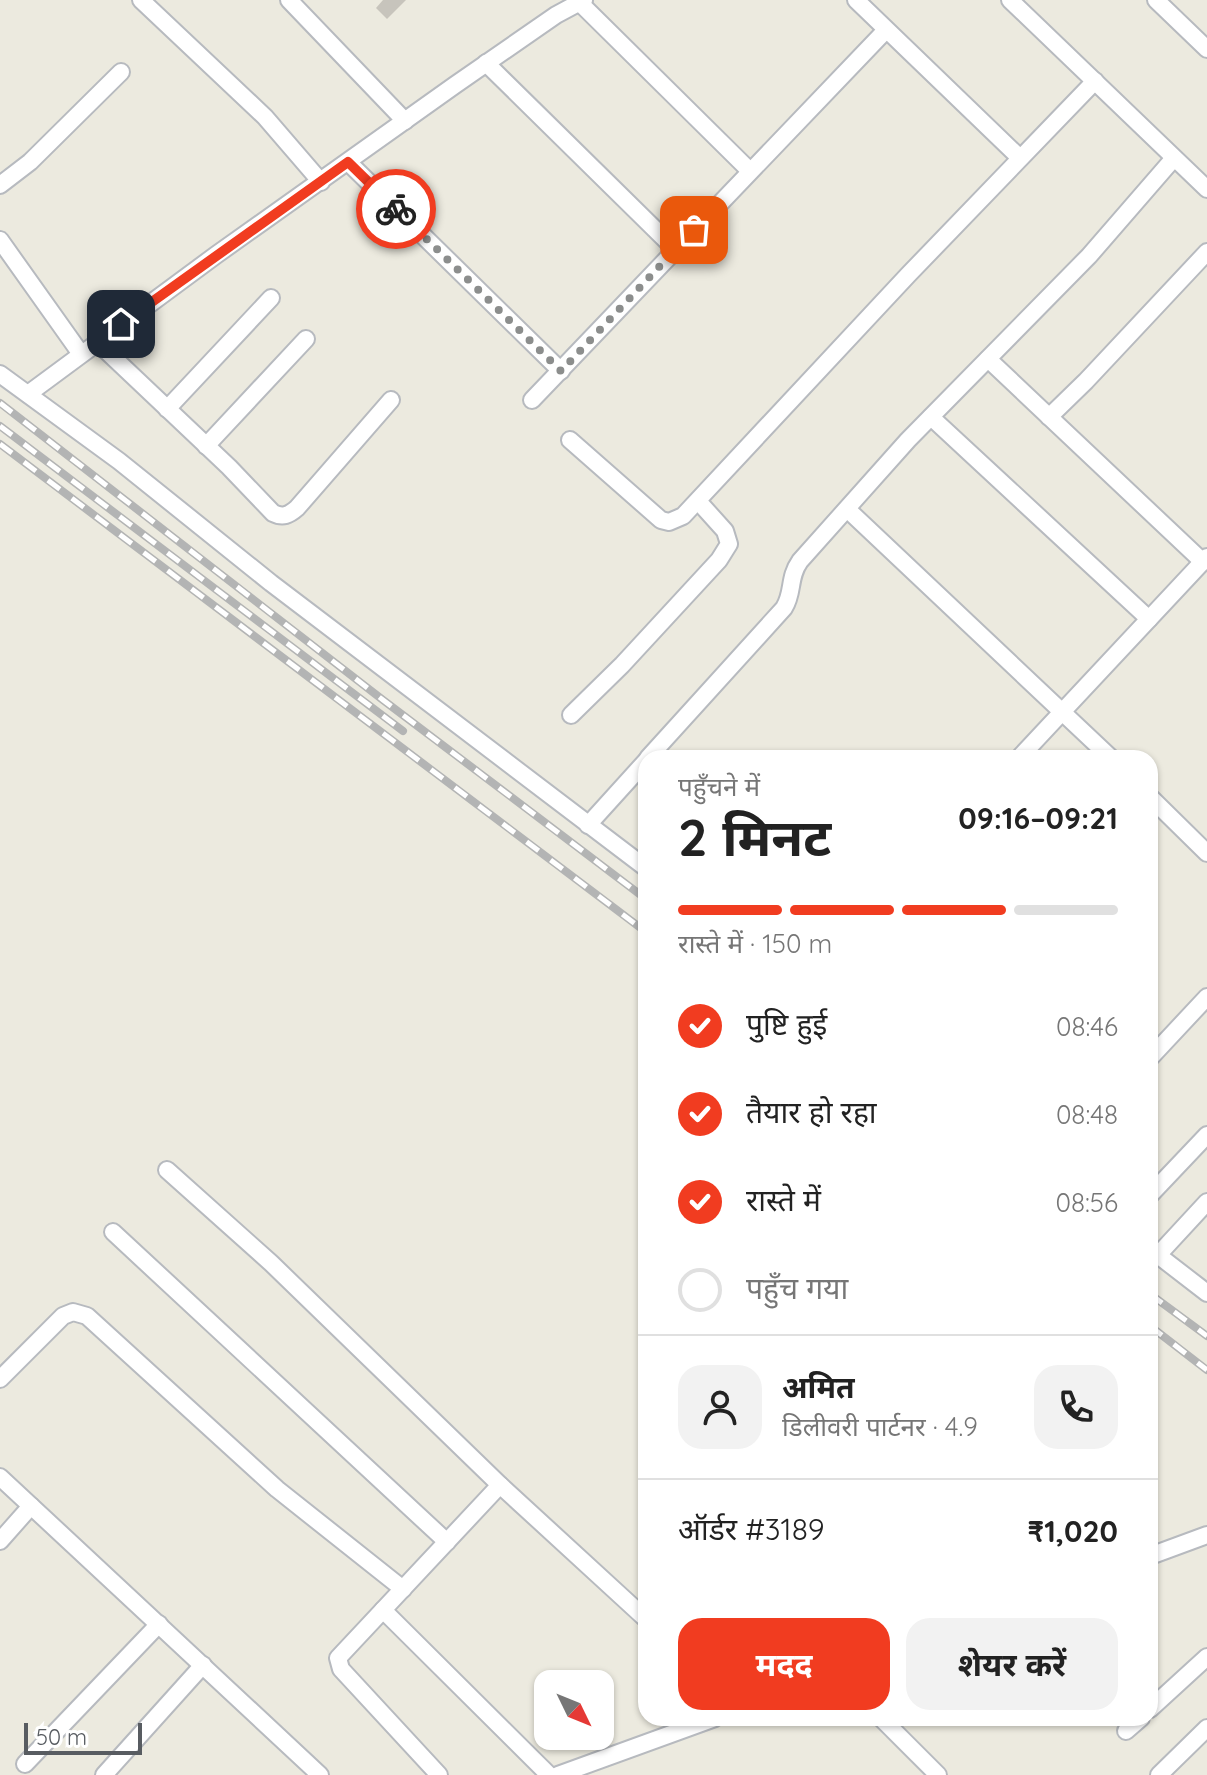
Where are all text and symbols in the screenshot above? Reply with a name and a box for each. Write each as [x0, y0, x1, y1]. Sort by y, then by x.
courier [356, 169, 436, 249]
icon: bike [374, 187, 418, 231]
pin [660, 196, 728, 264]
icon: bag [672, 208, 716, 252]
pin [87, 290, 155, 358]
icon: home [99, 302, 143, 346]
text: पहुँचने में [678, 770, 760, 803]
text: 09:16–09:21 [958, 799, 1118, 837]
text: 2 मिनट [678, 804, 831, 869]
text: रास्ते में · 150 m [678, 927, 832, 960]
icon: check [678, 1004, 722, 1048]
text: पुष्टि हुई [746, 1005, 827, 1043]
text: 08:46 [1056, 1010, 1118, 1043]
icon: check [678, 1092, 722, 1136]
text: तैयार हो रहा [746, 1093, 877, 1131]
text: 08:48 [1056, 1098, 1118, 1131]
icon: check [678, 1180, 722, 1224]
text: रास्ते में [746, 1181, 821, 1219]
text: 08:56 [1055, 1186, 1118, 1219]
text: पहुँच गया [746, 1269, 848, 1307]
button: person [678, 1365, 762, 1449]
button: phone [1034, 1365, 1118, 1449]
text: अमित [782, 1368, 855, 1406]
text: डिलीवरी पार्टनर · 4.9 [782, 1410, 978, 1443]
text: ऑर्डर #3189 [678, 1510, 825, 1548]
text: ₹1,020 [1028, 1512, 1118, 1550]
button: मदद [678, 1618, 890, 1710]
button: शेयर करें [906, 1618, 1118, 1710]
north arrow [534, 1670, 614, 1750]
map controls [534, 1670, 614, 1750]
scale bar [24, 1719, 142, 1755]
text: 50 m [36, 1723, 87, 1751]

